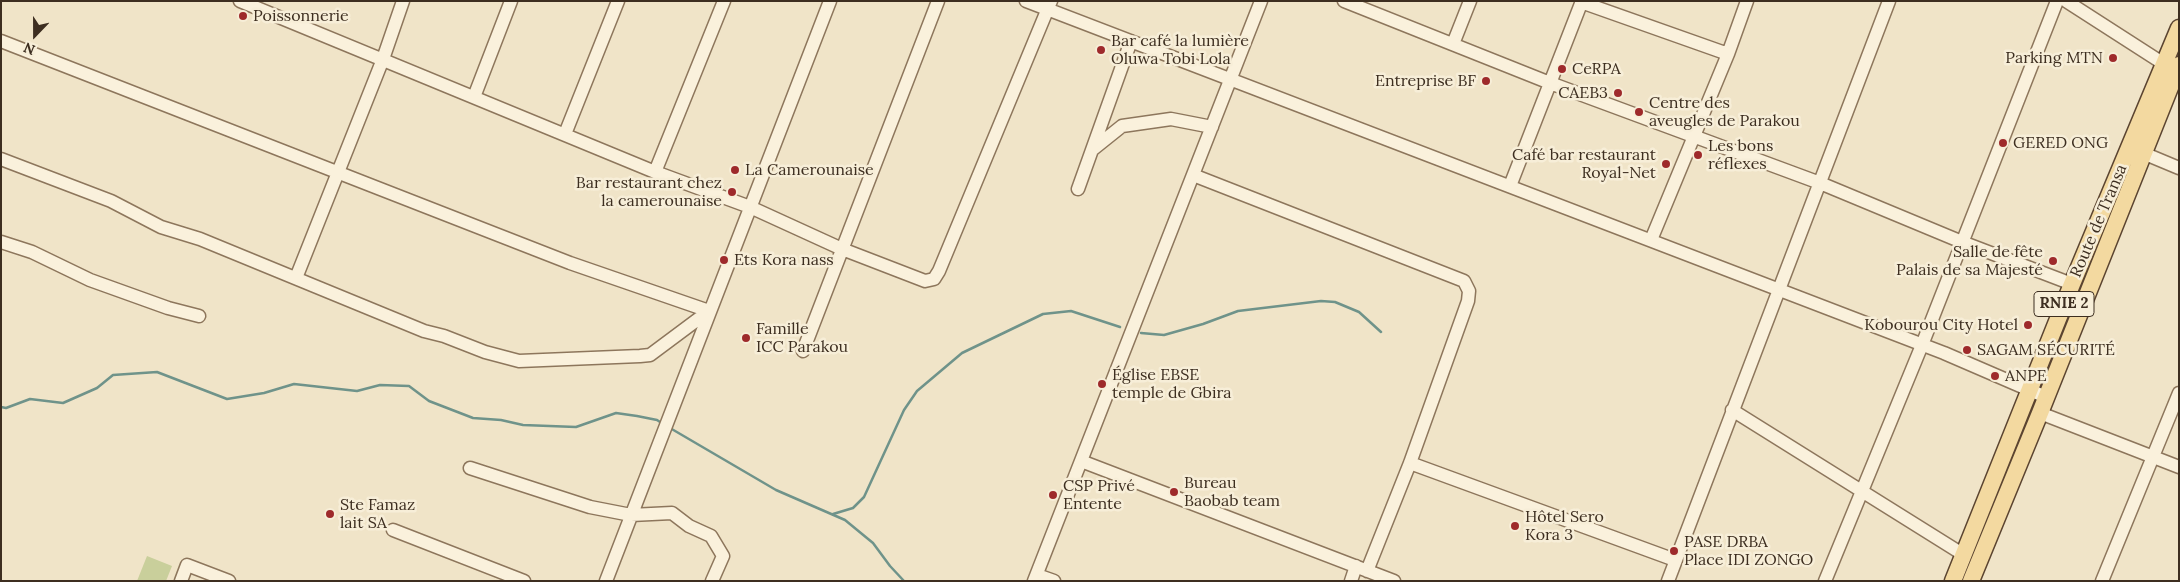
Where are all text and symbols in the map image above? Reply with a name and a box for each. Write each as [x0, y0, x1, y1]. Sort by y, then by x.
place label: Poissonnerie [253, 6, 349, 26]
north arrow [10, 10, 60, 60]
marker: Poissonnerie [237, 10, 249, 22]
place label: Bar café la lumière Oluwa Tobi Lola [1111, 31, 1249, 69]
text: N [21, 39, 38, 59]
marker: Bar café la lumière Oluwa Tobi Lola [1095, 44, 1107, 56]
place label: Parking MTN [2005, 48, 2103, 68]
marker: Parking MTN [2107, 52, 2119, 64]
place label: CeRPA [1572, 59, 1621, 79]
marker: CeRPA [1556, 63, 1568, 75]
place label: Entreprise BF [1375, 71, 1476, 91]
marker: Entreprise BF [1480, 75, 1492, 87]
place label: CAEB3 [1558, 83, 1608, 103]
marker: CAEB3 [1612, 87, 1624, 99]
place label: Centre des aveugles de Parakou [1649, 93, 1800, 131]
marker: Centre des aveugles de Parakou [1633, 106, 1645, 118]
place label: GERED ONG [2013, 133, 2108, 153]
place label: Les bons réflexes [1708, 136, 1773, 174]
marker: GERED ONG [1997, 137, 2009, 149]
place label: Café bar restaurant Royal-Net [1512, 145, 1656, 183]
marker: Les bons réflexes [1692, 149, 1704, 161]
marker: Café bar restaurant Royal-Net [1660, 158, 1672, 170]
place label: La Camerounaise [745, 160, 874, 180]
street label: Route de Transa [2067, 162, 2131, 280]
marker: La Camerounaise [729, 164, 741, 176]
place label: Bar restaurant chez la camerounaise [576, 173, 722, 211]
marker: Bar restaurant chez la camerounaise [726, 186, 738, 198]
place label: Salle de fête Palais de sa Majesté [1896, 242, 2043, 280]
place label: Ets Kora nass [734, 250, 834, 270]
marker: Ets Kora nass [718, 254, 730, 266]
marker: Salle de fête Palais de sa Majesté [2047, 255, 2059, 267]
road number: RNIE 2 [2034, 292, 2094, 316]
place label: Kobourou City Hotel [1864, 315, 2018, 335]
place label: Famille ICC Parakou [756, 319, 848, 357]
marker: Kobourou City Hotel [2022, 319, 2034, 331]
marker: Famille ICC Parakou [740, 332, 752, 344]
place label: SAGAM SÉCURITÉ [1977, 340, 2115, 360]
marker: SAGAM SÉCURITÉ [1961, 344, 1973, 356]
place label: Église EBSE temple de Gbira [1112, 365, 1231, 403]
place label: ANPE [2005, 366, 2047, 386]
marker: ANPE [1989, 370, 2001, 382]
marker: Église EBSE temple de Gbira [1096, 378, 1108, 390]
place label: Bureau Baobab team [1184, 473, 1280, 511]
place label: CSP Privé Entente [1063, 476, 1135, 514]
marker: Bureau Baobab team [1168, 486, 1180, 498]
marker: CSP Privé Entente [1047, 489, 1059, 501]
place label: Ste Famaz lait SA [340, 495, 415, 533]
place label: Hôtel Sero Kora 3 [1525, 507, 1604, 545]
marker: Ste Famaz lait SA [324, 508, 336, 520]
marker: Hôtel Sero Kora 3 [1509, 520, 1521, 532]
place label: PASE DRBA Place IDI ZONGO [1684, 532, 1813, 570]
marker: PASE DRBA Place IDI ZONGO [1668, 545, 1680, 557]

